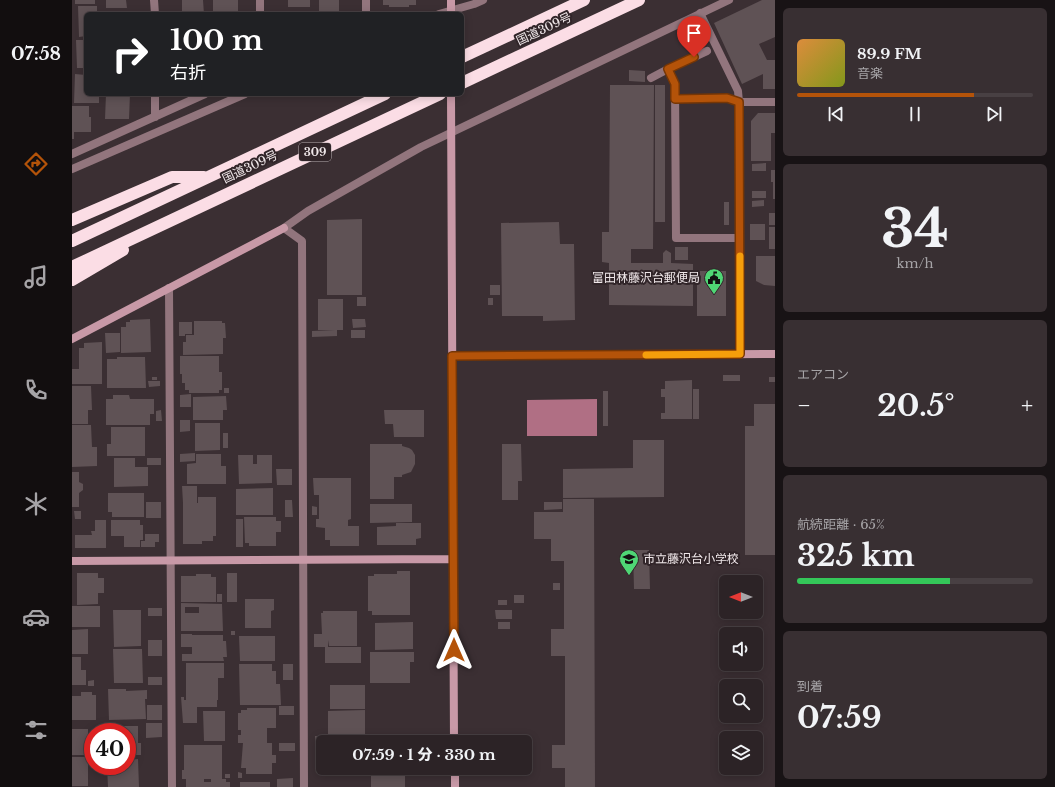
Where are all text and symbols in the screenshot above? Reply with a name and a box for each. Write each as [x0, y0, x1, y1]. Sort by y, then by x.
street label: 国道309号 [514, 9, 574, 48]
pin [677, 16, 711, 57]
icon: arrive [683, 22, 705, 44]
text: 100 m [170, 23, 263, 58]
icon: right [104, 28, 156, 80]
text: 07:58 [11, 43, 61, 65]
text: 89.9 FM [857, 44, 922, 63]
text: 右折 [170, 62, 206, 84]
text: 音楽 [857, 65, 883, 82]
icon: previous [825, 103, 847, 125]
icon: pause [904, 103, 926, 125]
icon: next [983, 103, 1005, 125]
road number: 309 [299, 143, 331, 161]
street label: 国道309号 [220, 147, 280, 186]
icon: directions [22, 150, 50, 178]
text: 34 [881, 197, 949, 261]
text: km/h [897, 255, 933, 272]
icon: music [22, 263, 50, 291]
public building icon: 富田林藤沢台郵便局 [703, 267, 725, 295]
place label: 富田林藤沢台郵便局 [592, 270, 700, 285]
text: エアコン [797, 366, 849, 383]
icon: phone [22, 376, 50, 404]
text: 20.5° [877, 387, 955, 424]
text: − [797, 392, 811, 419]
text: + [1021, 392, 1033, 419]
icon: climate [22, 490, 50, 518]
text: 航続距離 · 65% [797, 516, 885, 533]
text: 325 km [797, 537, 915, 574]
school or university icon: 市立藤沢台小学校 [618, 548, 640, 576]
place label: 市立藤沢台小学校 [643, 551, 739, 566]
north arrow [719, 575, 763, 619]
map controls [719, 575, 763, 775]
icon: car [22, 603, 50, 631]
button: sound [719, 627, 763, 671]
position arrow [433, 629, 475, 671]
text: 到着 [797, 678, 823, 695]
button: search [719, 679, 763, 723]
text: 07:59 [797, 699, 882, 736]
icon: filters [22, 716, 50, 744]
speed limit sign: 40 [84, 723, 136, 775]
button: layers [719, 731, 763, 775]
text: 07:59 · 1 分 · 330 m [352, 745, 496, 764]

